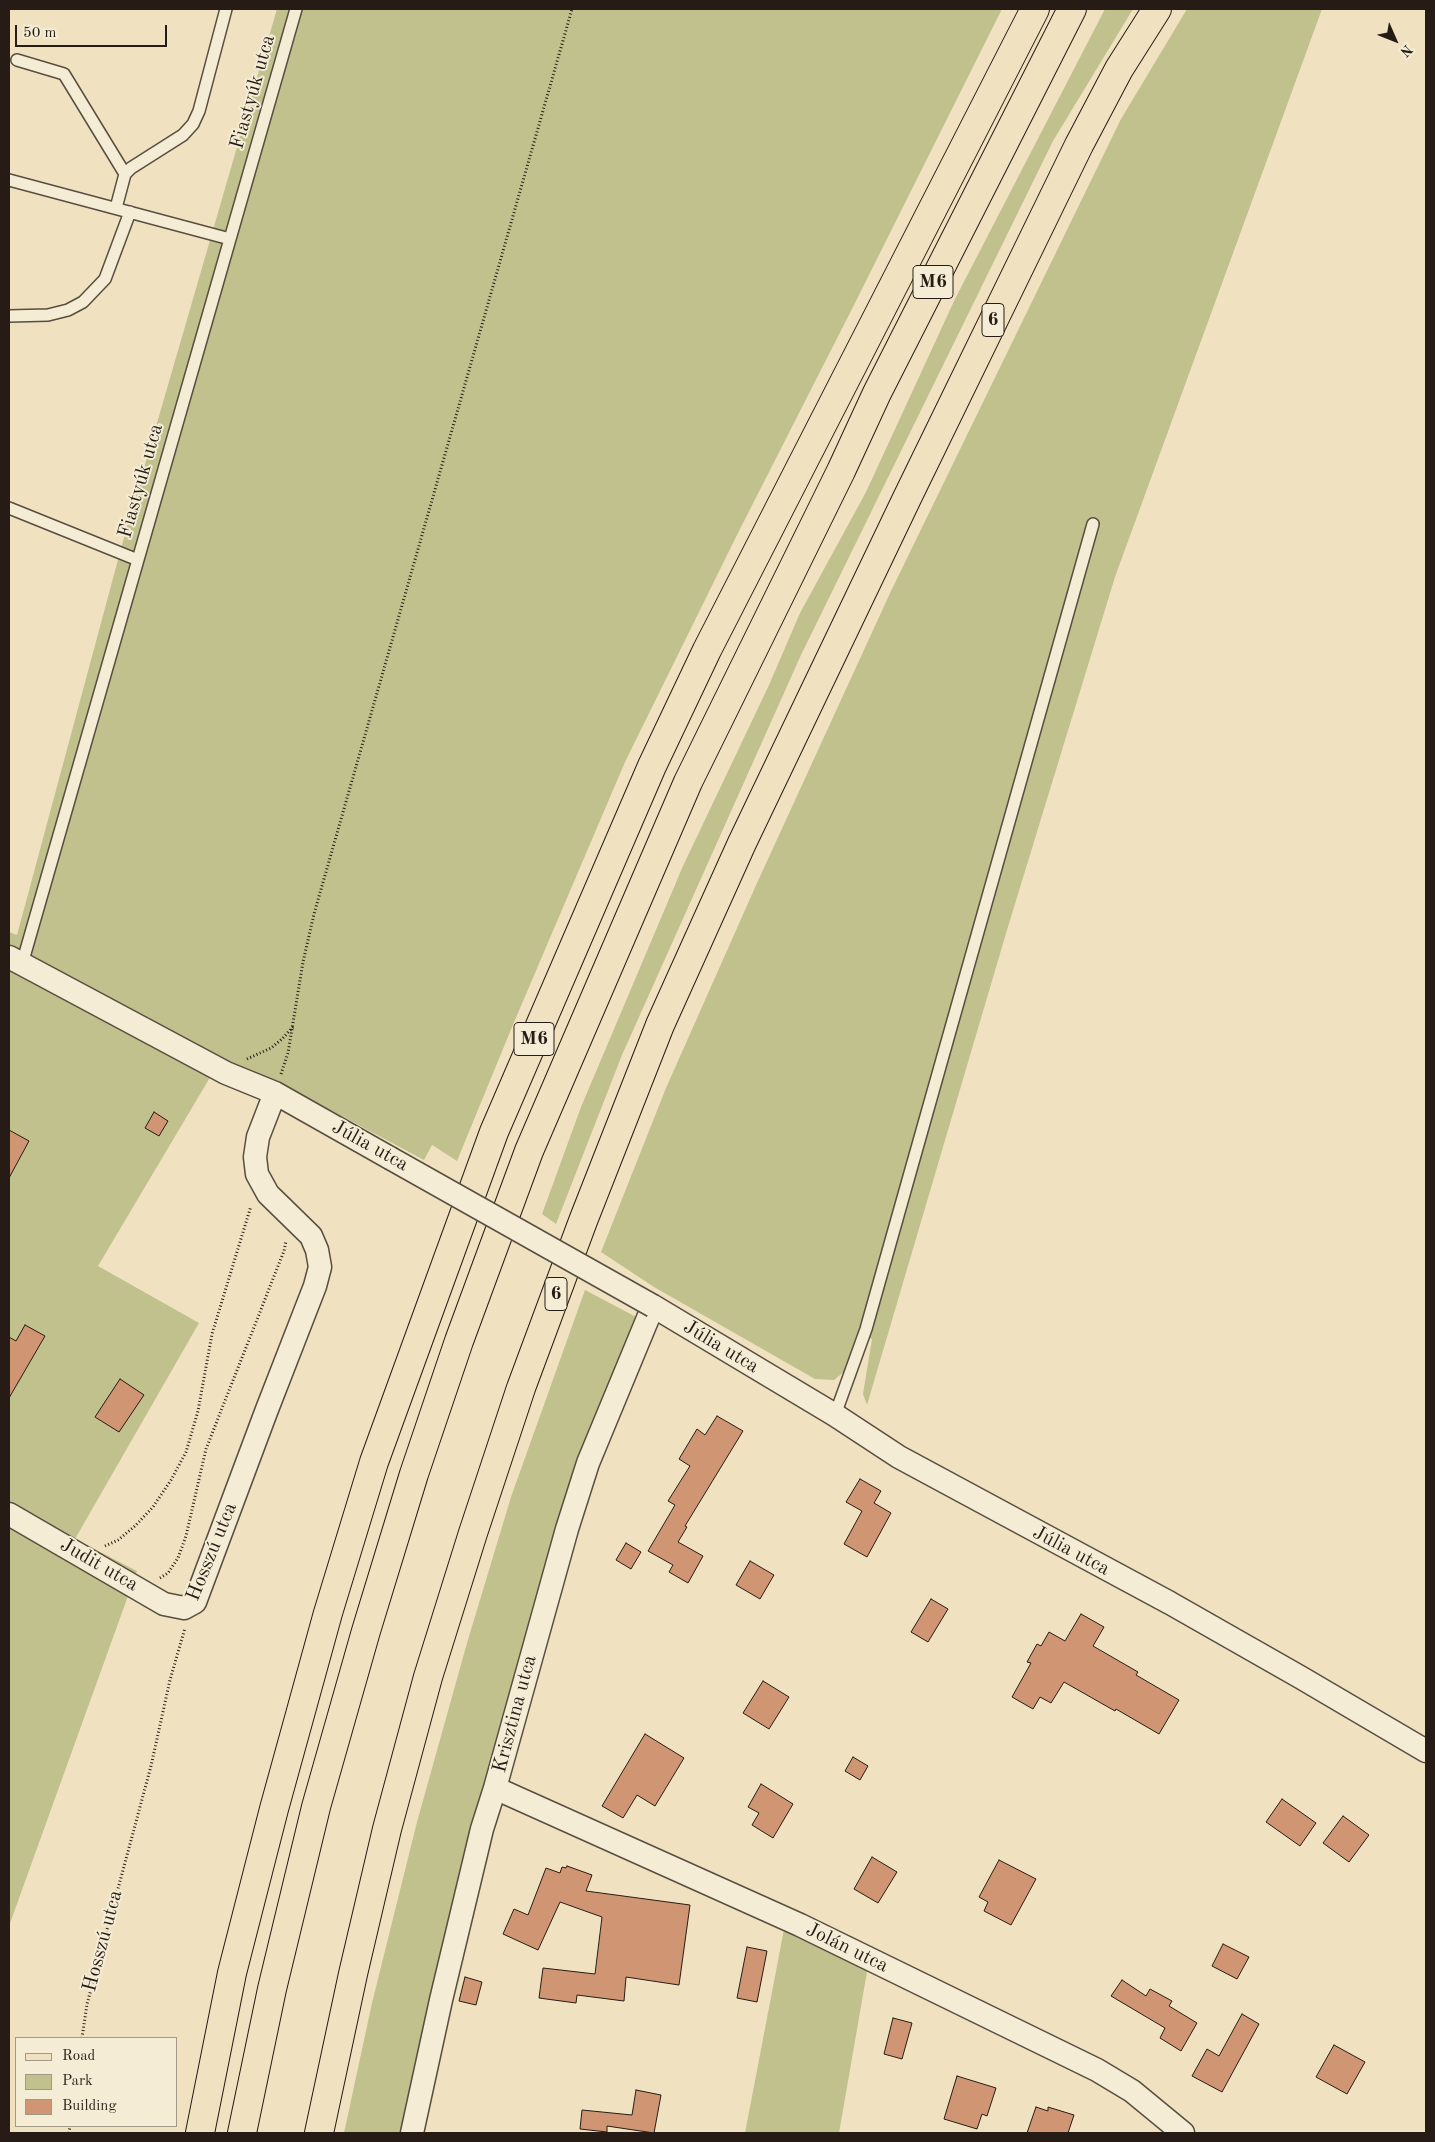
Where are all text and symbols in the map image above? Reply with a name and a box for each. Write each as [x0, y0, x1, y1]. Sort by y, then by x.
scale bar [18, 15, 170, 47]
north arrow [1370, 15, 1420, 65]
text: 50 m [23, 26, 57, 41]
street label: Fiastyúk utca [225, 32, 281, 152]
text: N [1397, 42, 1415, 59]
road number: M6 [913, 266, 953, 298]
road number: 6 [982, 304, 1004, 336]
street label: Fiastyúk utca [113, 421, 169, 541]
road number: M6 [514, 1022, 554, 1056]
street label: Júlia utca [327, 1115, 413, 1177]
road number: 6 [545, 1278, 567, 1310]
street label: Júlia utca [679, 1315, 763, 1379]
street label: Hosszú utca [181, 1499, 243, 1605]
street label: Júlia utca [1028, 1521, 1114, 1581]
street label: Judit utca [56, 1533, 142, 1597]
street label: Krisztina utca [488, 1652, 542, 1776]
street label: Hosszú utca [78, 1887, 128, 1995]
street label: Jolán utca [802, 1918, 892, 1978]
legend [15, 2037, 178, 2127]
text: Road [62, 2049, 95, 2064]
text: Park [62, 2074, 93, 2089]
text: Building [62, 2099, 117, 2114]

